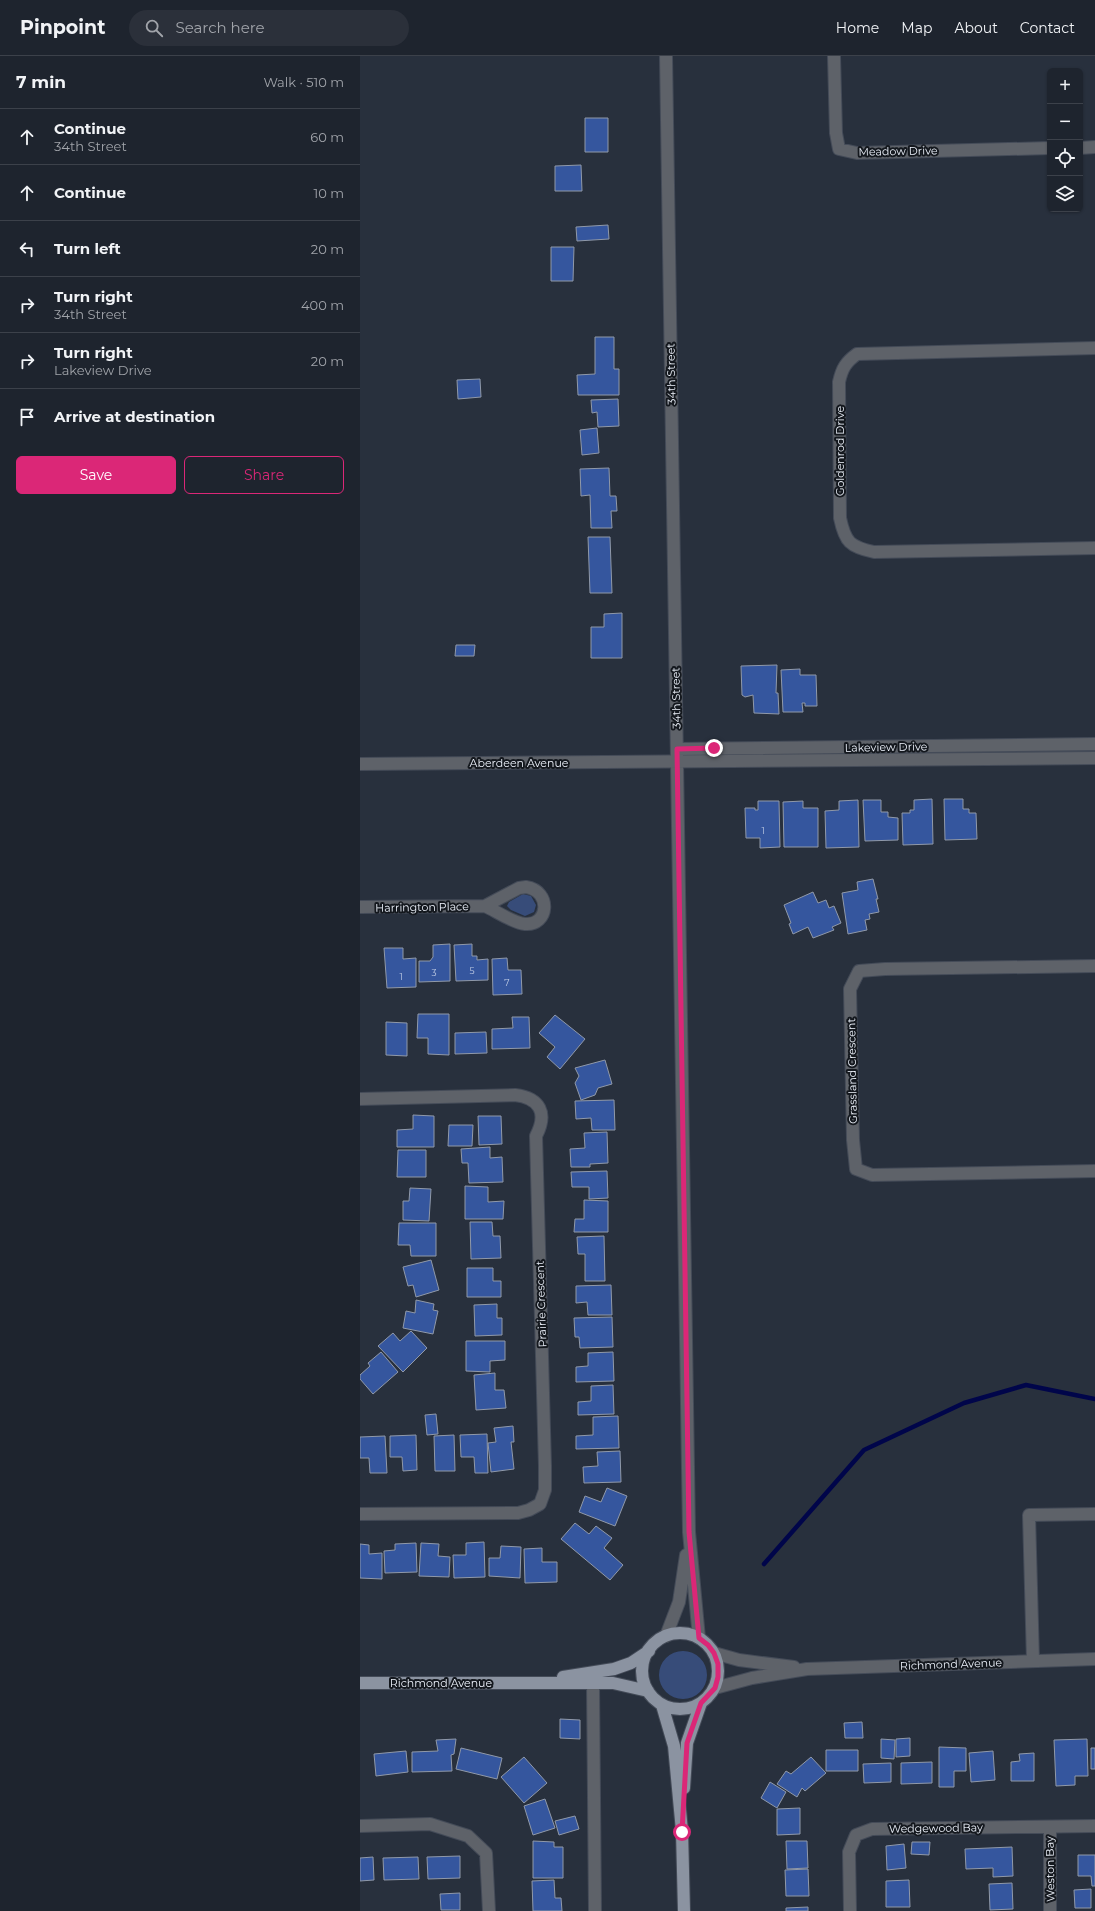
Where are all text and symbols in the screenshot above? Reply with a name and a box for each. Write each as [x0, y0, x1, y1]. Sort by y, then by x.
search box [129, 10, 409, 46]
text: Pinpoint [20, 16, 105, 39]
icon: search [143, 17, 165, 39]
text: Search here [175, 18, 265, 37]
text: Home [836, 19, 879, 37]
text: Map [901, 19, 932, 37]
text: About [954, 19, 998, 37]
text: Contact [1020, 19, 1075, 37]
map controls [1047, 68, 1083, 212]
button: + [1047, 68, 1083, 104]
text: 7 min [16, 72, 66, 92]
text: Walk · 510 m [263, 74, 344, 90]
button: − [1047, 104, 1083, 140]
text: Continue [54, 119, 126, 138]
icon: ahead [16, 126, 38, 148]
text: 60 m [310, 129, 344, 145]
text: 34th Street [54, 138, 127, 154]
button: locate [1047, 140, 1083, 176]
street label: Meadow Drive [858, 143, 938, 159]
button: layers [1047, 176, 1083, 212]
icon: ahead [16, 182, 38, 204]
text: Continue [54, 183, 126, 202]
text: 10 m [314, 185, 344, 201]
icon: left [16, 238, 38, 260]
text: Turn left [54, 239, 121, 258]
text: 20 m [311, 241, 344, 257]
text: Turn right [54, 287, 133, 306]
icon: right [16, 294, 38, 316]
text: 400 m [301, 297, 344, 313]
text: 34th Street [54, 306, 127, 322]
text: Turn right [54, 343, 133, 362]
street label: 34th Street [663, 343, 679, 405]
icon: right [16, 350, 38, 372]
text: 20 m [311, 353, 344, 369]
text: Lakeview Drive [54, 362, 152, 378]
icon: arrive [16, 406, 38, 428]
street label: Goldenrod Drive [833, 406, 847, 496]
text: Arrive at destination [54, 407, 215, 426]
button: Save [16, 456, 176, 494]
button: Share [184, 456, 344, 494]
street label: 34th Street [668, 667, 684, 729]
route end [705, 739, 723, 757]
street label: Lakeview Drive [845, 739, 928, 755]
street label: Aberdeen Avenue [470, 756, 569, 770]
house number: 1 [761, 825, 765, 836]
street label: Harrington Place [375, 899, 469, 915]
house number: 5 [469, 965, 475, 976]
house number: 3 [431, 967, 437, 978]
house number: 1 [399, 971, 403, 982]
house number: 7 [504, 977, 510, 988]
street label: Grassland Crescent [844, 1018, 860, 1124]
street label: Prairie Crescent [532, 1260, 550, 1348]
street label: Richmond Avenue [900, 1655, 1003, 1673]
street label: Richmond Avenue [390, 1676, 493, 1690]
street label: Wedgewood Bay [889, 1820, 983, 1836]
route start [673, 1823, 691, 1841]
street label: Weston Bay [1042, 1836, 1058, 1902]

